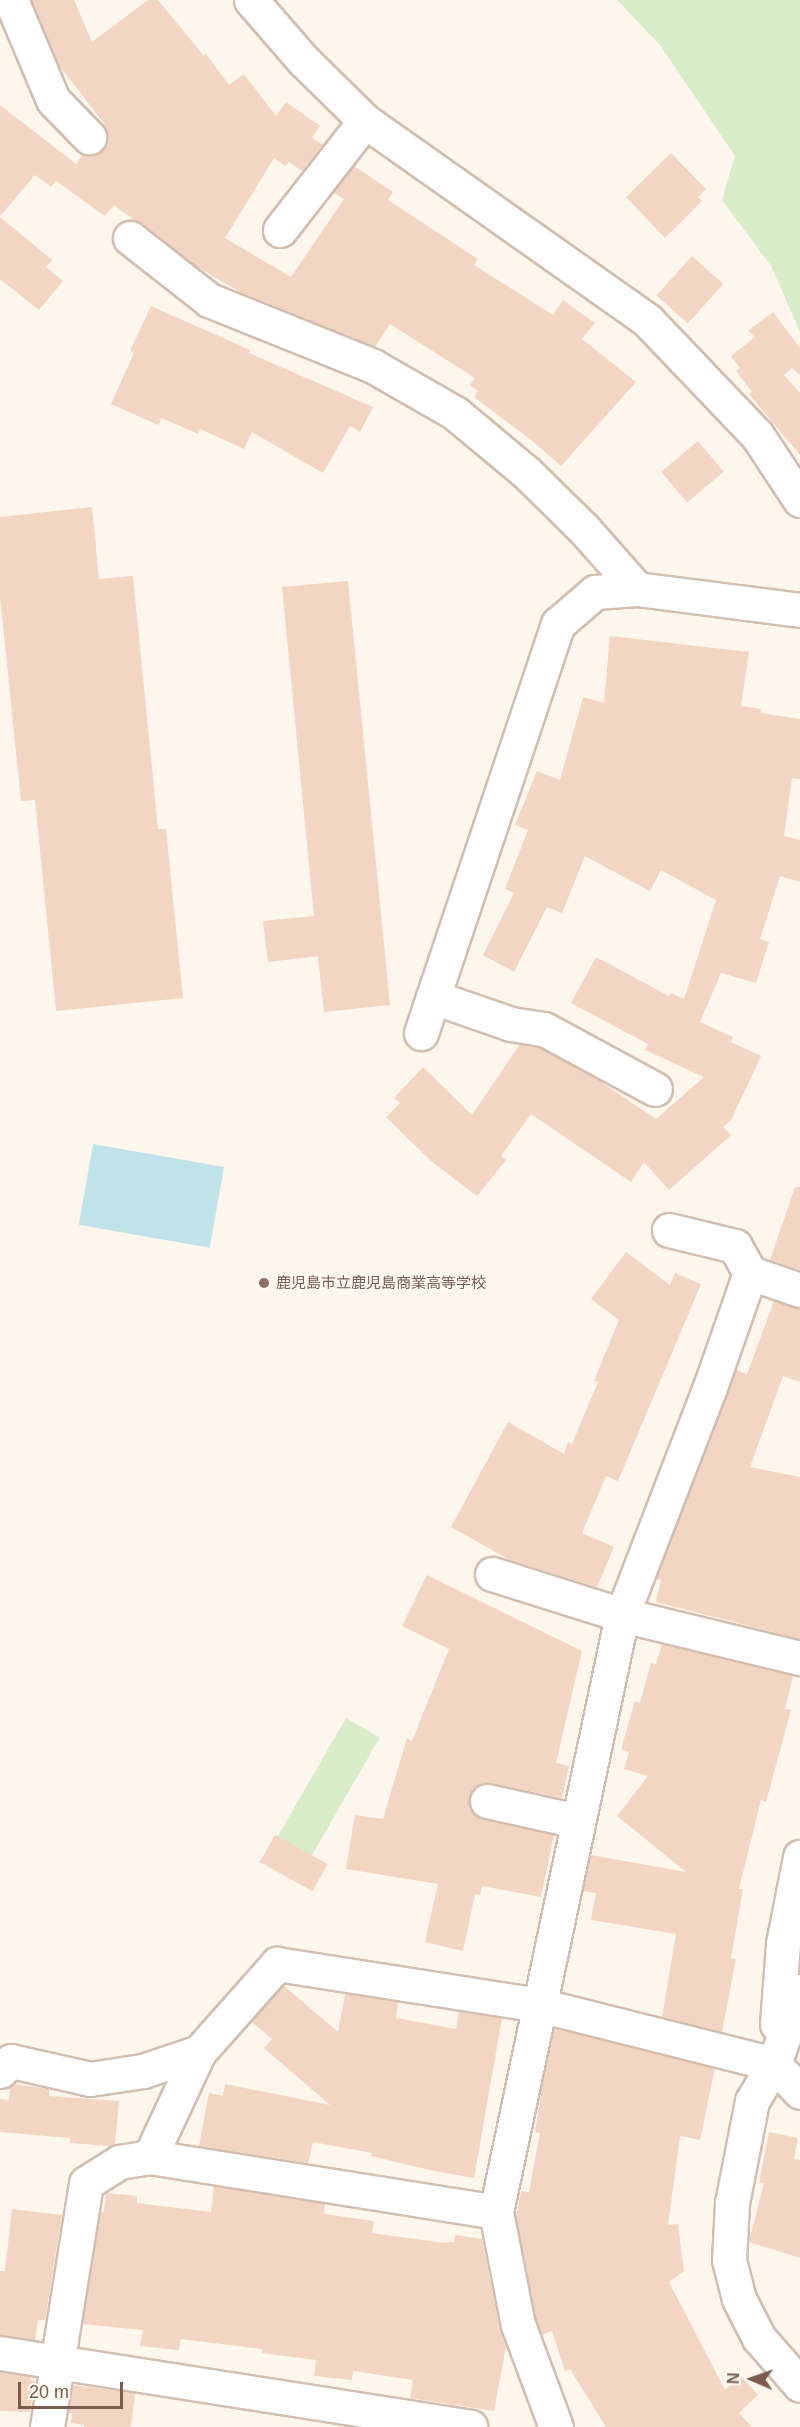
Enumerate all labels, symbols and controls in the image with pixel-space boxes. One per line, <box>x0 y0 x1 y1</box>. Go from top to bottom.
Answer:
place label: 鹿児島市立鹿児島商業高等学校 <box>276 1274 486 1292</box>
marker: 鹿児島市立鹿児島商業高等学校 <box>257 1276 271 1290</box>
north arrow <box>722 2349 782 2409</box>
scale bar <box>21 2370 126 2408</box>
text: N <box>725 2372 742 2384</box>
text: 20 m <box>29 2382 69 2402</box>

